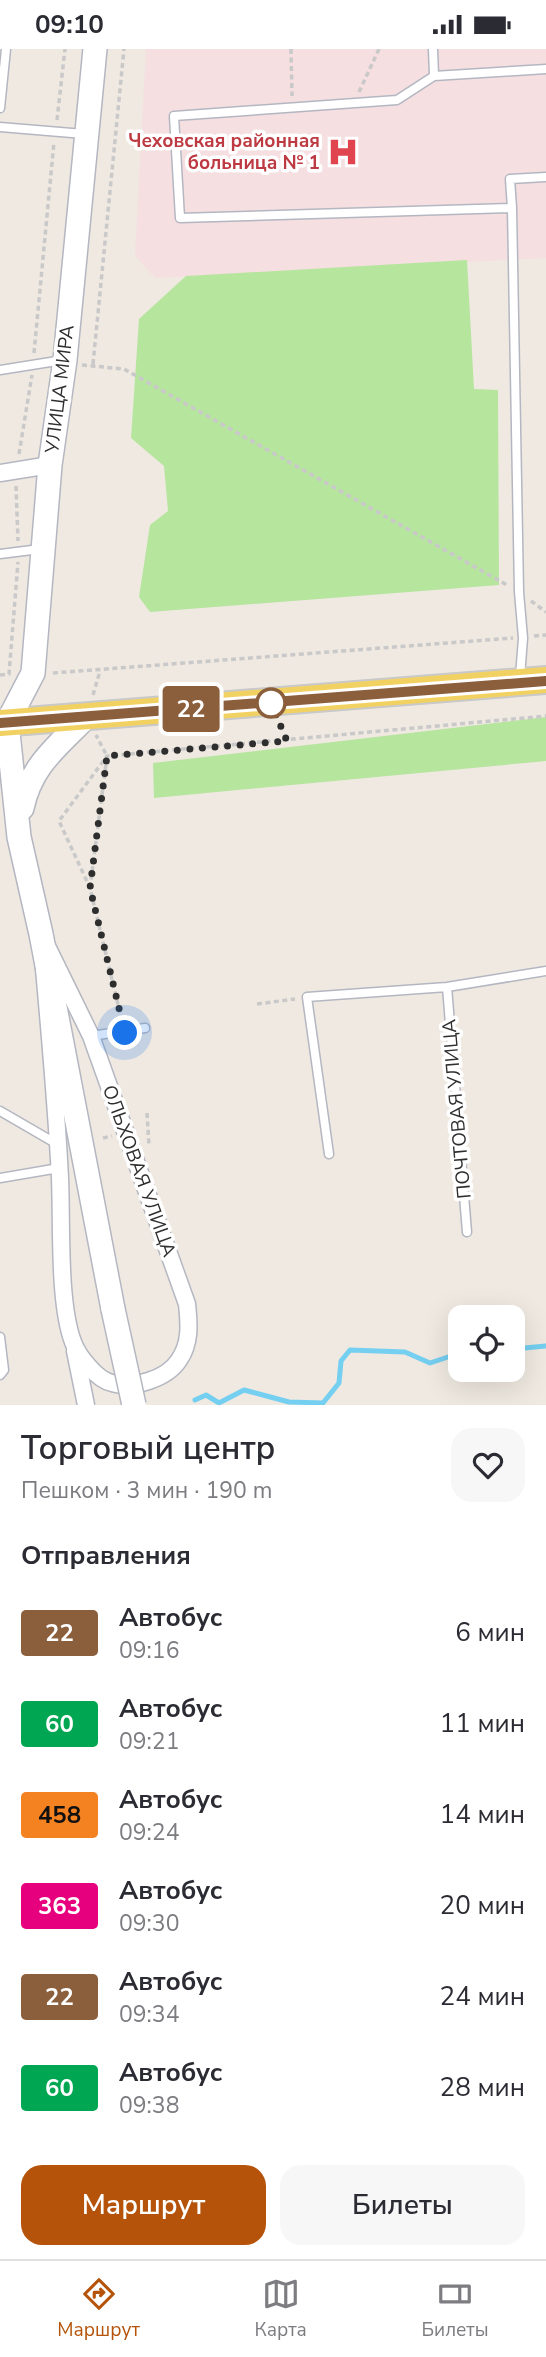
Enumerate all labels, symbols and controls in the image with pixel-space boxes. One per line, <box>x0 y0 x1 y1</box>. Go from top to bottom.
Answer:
text: 09:10 <box>35 7 104 42</box>
place label: Чеховская районная больница № 1 <box>128 128 320 176</box>
hospital icon: Чеховская районная больница № 1 <box>326 135 360 169</box>
street label: УЛИЦА МИРА <box>39 323 81 456</box>
line badge: 22 <box>160 686 222 732</box>
unlabelled marker <box>256 688 286 718</box>
text: 22 <box>177 693 205 725</box>
your location <box>107 1015 142 1050</box>
street label: ПОЧТОВАЯ УЛИЦА <box>436 1018 478 1200</box>
street label: ОЛЬХОВАЯ УЛИЦА <box>96 1082 182 1261</box>
map controls <box>448 1305 525 1382</box>
button: locate <box>448 1305 525 1382</box>
text: Торговый центр <box>21 1426 275 1471</box>
button: heart <box>451 1428 525 1502</box>
text: Пешком · 3 мин · 190 m <box>21 1475 272 1506</box>
text: Отправления <box>21 1538 191 1573</box>
text: Автобус <box>119 1600 222 1635</box>
text: 6 мин <box>455 1615 525 1650</box>
text: 22 <box>45 1617 74 1649</box>
text: 09:16 <box>119 1635 179 1666</box>
text: Автобус <box>119 1691 222 1726</box>
text: 11 мин <box>440 1706 525 1741</box>
text: 60 <box>45 1708 74 1740</box>
text: 09:21 <box>119 1726 179 1757</box>
text: Автобус <box>119 1782 222 1817</box>
text: 14 мин <box>440 1797 525 1832</box>
text: 458 <box>38 1799 81 1831</box>
text: 09:24 <box>119 1817 179 1848</box>
text: Автобус <box>119 1873 222 1908</box>
text: 20 мин <box>440 1888 525 1923</box>
text: 363 <box>38 1890 81 1922</box>
text: 09:30 <box>119 1908 179 1939</box>
text: Автобус <box>119 1964 222 1999</box>
text: 24 мин <box>440 1979 525 2014</box>
text: 22 <box>45 1981 74 2013</box>
text: 09:34 <box>119 1999 179 2030</box>
text: Автобус <box>119 2055 222 2090</box>
text: 28 мин <box>440 2070 525 2105</box>
text: 60 <box>45 2072 74 2104</box>
text: 09:38 <box>119 2090 179 2121</box>
button: Маршрут <box>21 2165 266 2245</box>
button: Билеты <box>280 2165 525 2245</box>
tab: Маршрут <box>57 2275 140 2343</box>
tab: Карта <box>255 2275 307 2343</box>
tab: Билеты <box>422 2275 489 2343</box>

